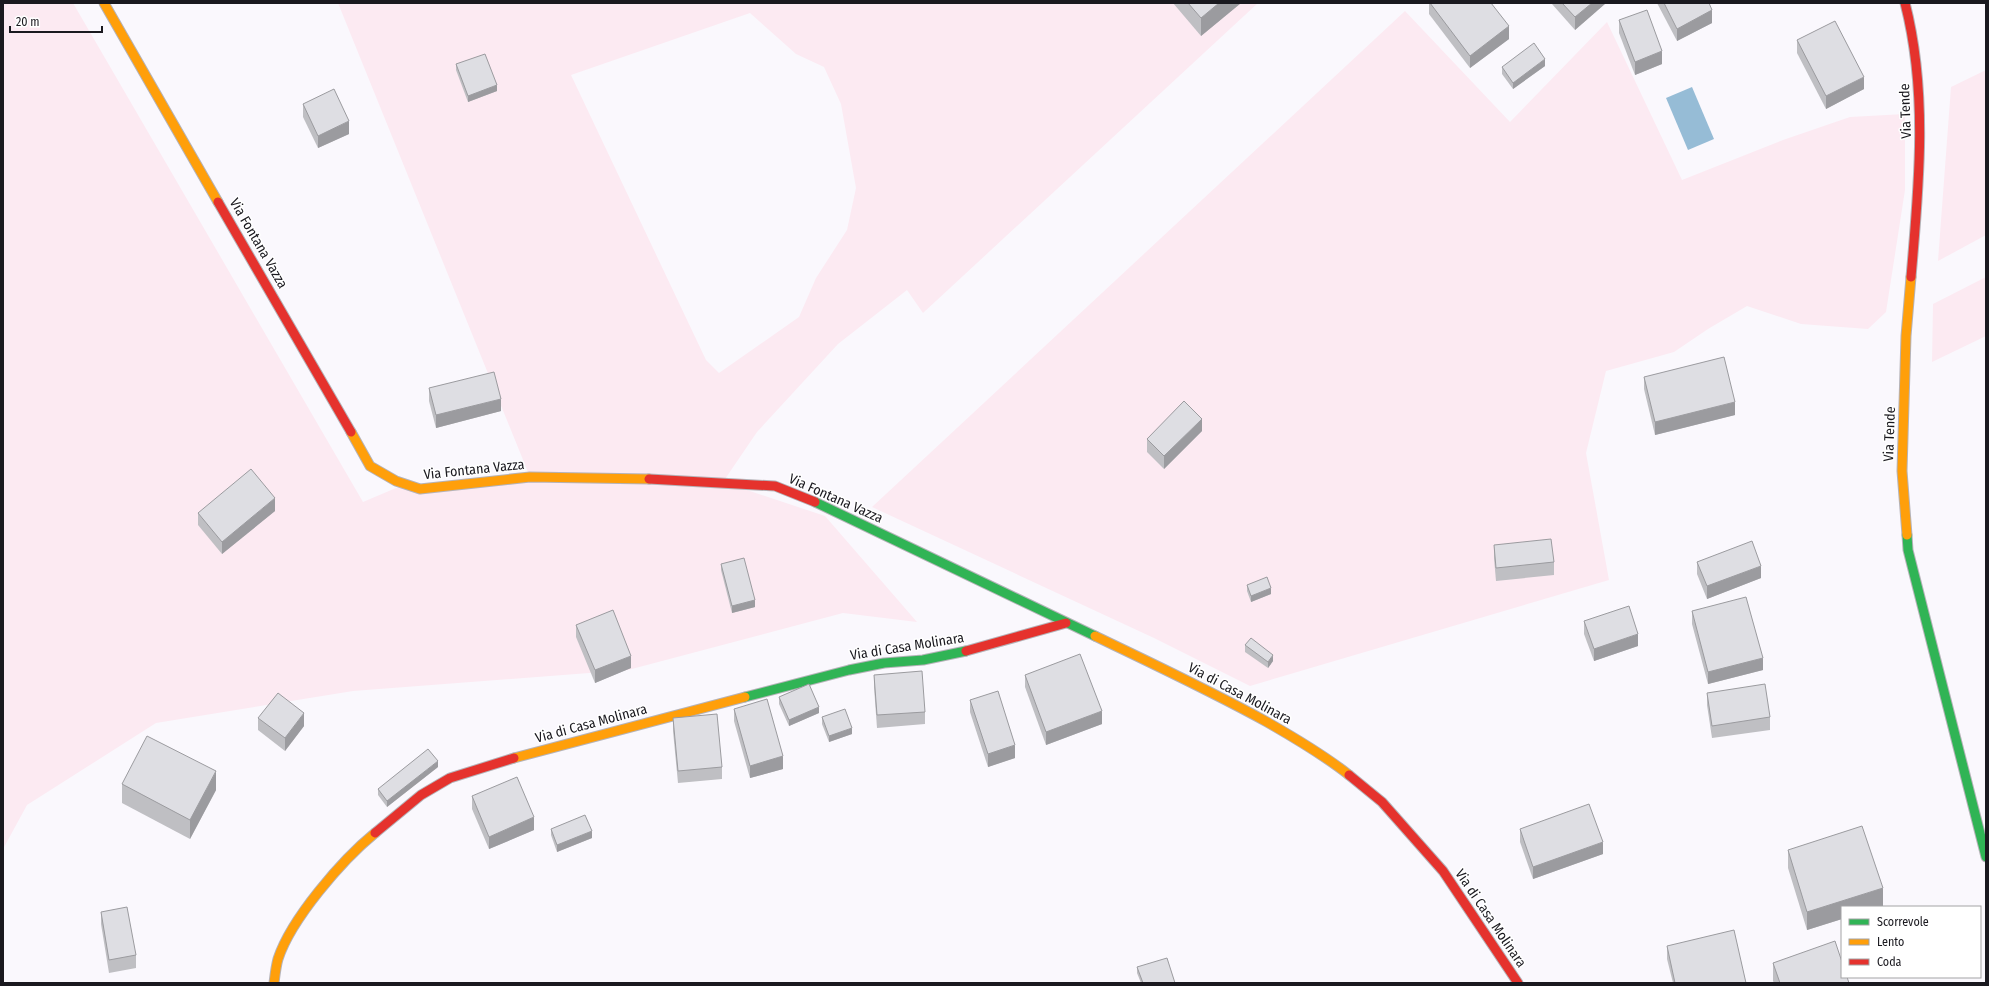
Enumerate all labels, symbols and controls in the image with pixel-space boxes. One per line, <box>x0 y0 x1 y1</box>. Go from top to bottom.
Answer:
scale bar <box>10 8 102 34</box>
text: 20 m <box>16 15 40 29</box>
street label: Via Tende <box>1896 83 1915 139</box>
street label: Via Fontana Vazza <box>226 195 291 291</box>
street label: Via Tende <box>1880 406 1899 462</box>
street label: Via Fontana Vazza <box>423 456 525 483</box>
street label: Via Fontana Vazza <box>786 470 886 527</box>
street label: Via di Casa Molinara <box>849 629 965 664</box>
street label: Via di Casa Molinara <box>1185 659 1295 728</box>
street label: Via di Casa Molinara <box>533 700 649 747</box>
street label: Via di Casa Molinara <box>1451 866 1530 971</box>
legend <box>1841 906 1981 978</box>
text: Scorrevole <box>1877 915 1929 929</box>
text: Lento <box>1877 935 1904 949</box>
text: Coda <box>1877 955 1902 969</box>

